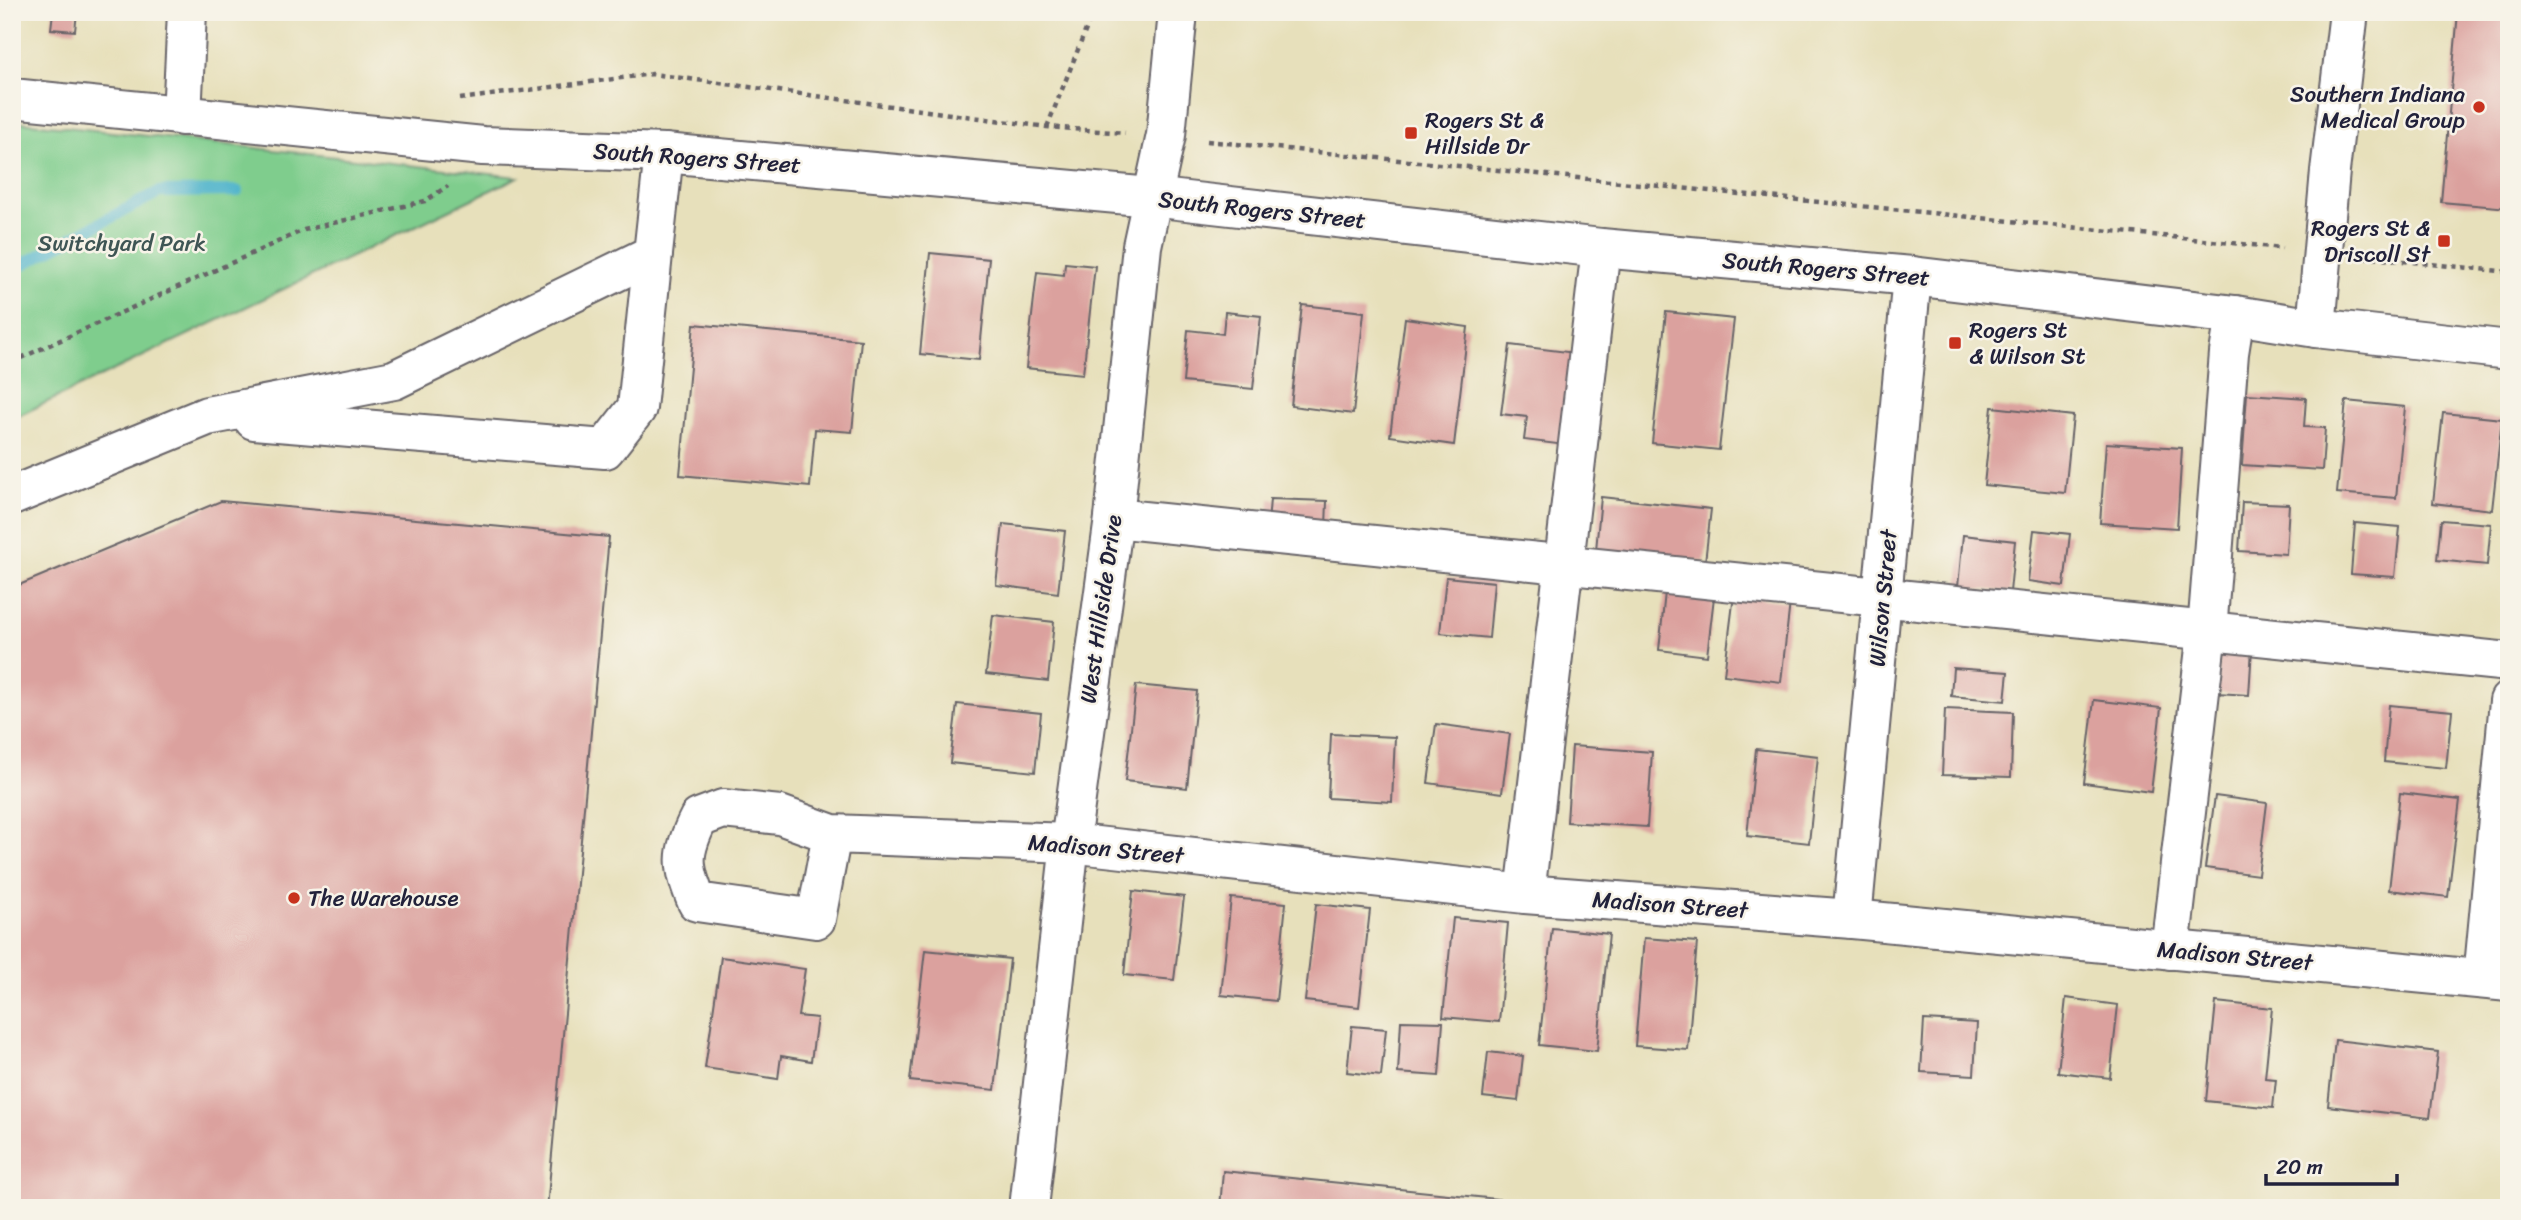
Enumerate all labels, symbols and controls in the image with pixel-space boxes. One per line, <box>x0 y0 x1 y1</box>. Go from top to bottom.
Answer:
place label: Southern Indiana Medical Group <box>2290 74 2465 141</box>
marker: Southern Indiana Medical Group <box>2471 99 2487 115</box>
place label: Rogers St & Hillside Dr <box>1425 100 1544 167</box>
marker: Rogers St & Hillside Dr <box>1403 125 1419 141</box>
street label: South Rogers Street <box>592 130 802 186</box>
street label: South Rogers Street <box>1156 179 1368 241</box>
place label: Rogers St & Driscoll St <box>2311 208 2432 275</box>
park label: Switchyard Park <box>38 223 206 264</box>
marker: Rogers St & Driscoll St <box>2436 233 2452 249</box>
street label: South Rogers Street <box>1721 240 1931 298</box>
place label: Rogers St & Wilson St <box>1969 310 2085 377</box>
marker: Rogers St & Wilson St <box>1947 335 1963 351</box>
street label: West Hillside Drive <box>1067 512 1135 706</box>
street label: Wilson Street <box>1857 526 1910 668</box>
street label: Madison Street <box>1026 822 1187 876</box>
place label: The Warehouse <box>308 878 458 919</box>
street label: Madison Street <box>1591 879 1751 931</box>
marker: The Warehouse <box>286 890 302 906</box>
street label: Madison Street <box>2155 929 2316 983</box>
scale bar <box>2266 1143 2397 1187</box>
text: 20 m <box>2276 1148 2323 1186</box>

